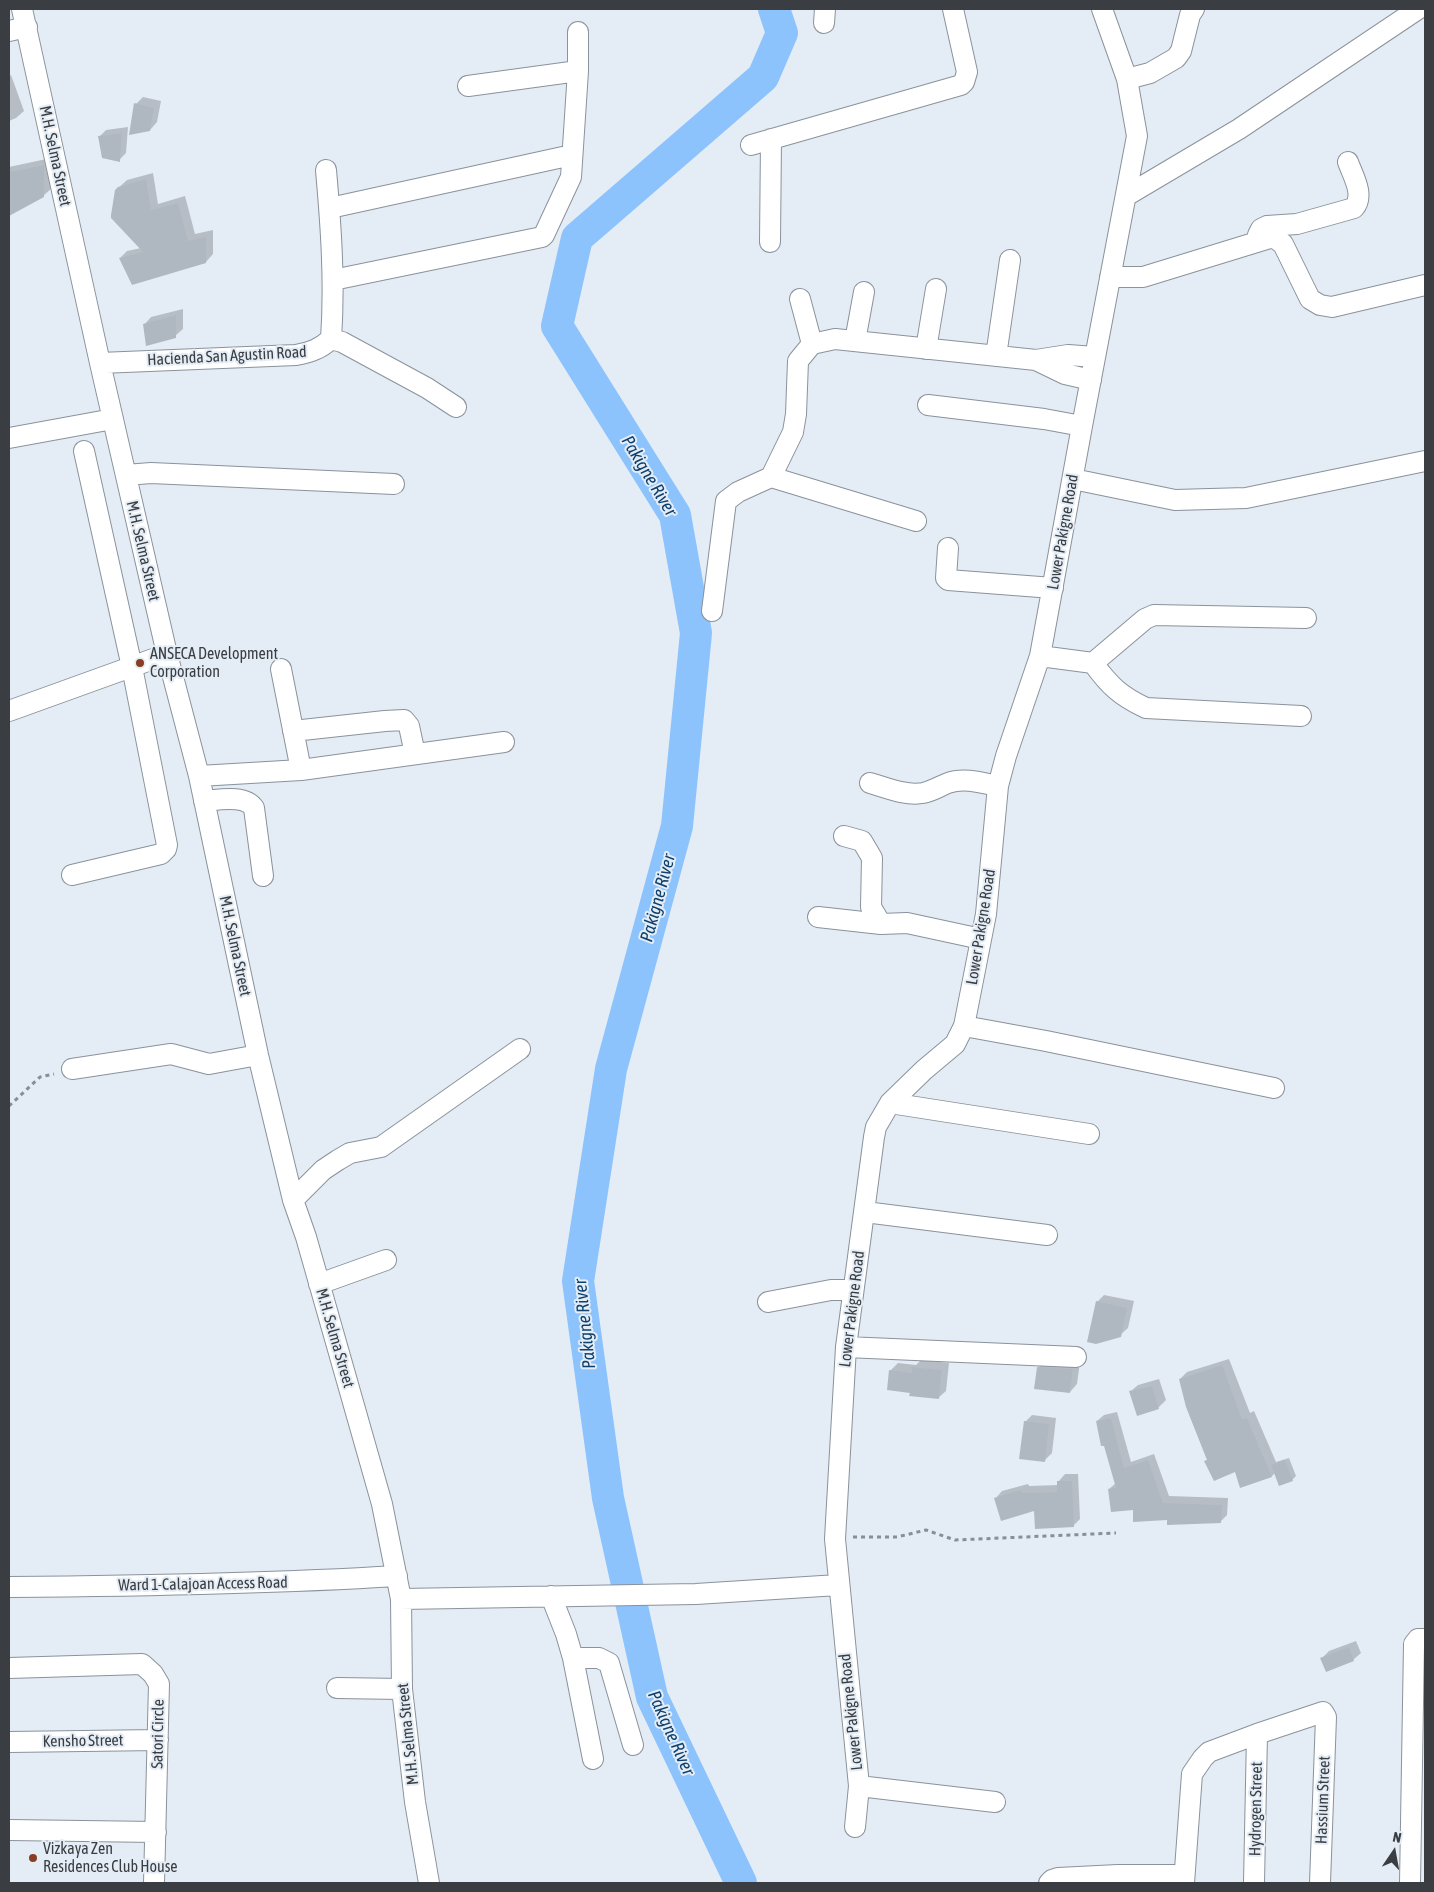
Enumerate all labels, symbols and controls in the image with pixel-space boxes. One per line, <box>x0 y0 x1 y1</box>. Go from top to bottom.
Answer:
street label: M.H. Selma Street <box>35 104 75 208</box>
street label: Hacienda San Agustin Road <box>147 342 307 370</box>
water label: Pakigne River <box>617 432 681 520</box>
street label: Lower Pakigne Road <box>1043 473 1083 591</box>
street label: M.H. Selma Street <box>122 499 164 603</box>
place label: ANSECA Development Corporation <box>150 644 278 682</box>
marker: ANSECA Development Corporation <box>134 657 146 669</box>
water label: Pakigne River <box>636 852 680 944</box>
street label: Lower Pakigne Road <box>962 868 1000 986</box>
street label: M.H. Selma Street <box>215 894 255 998</box>
street label: Lower Pakigne Road <box>835 1250 869 1368</box>
water label: Pakigne River <box>570 1278 600 1370</box>
street label: M.H. Selma Street <box>312 1286 358 1390</box>
street label: Ward 1-Calajoan Access Road <box>118 1573 288 1595</box>
street label: Lower Pakigne Road <box>835 1653 867 1771</box>
street label: M.H. Selma Street <box>393 1682 423 1786</box>
water label: Pakigne River <box>643 1687 699 1779</box>
street label: Satori Circle <box>148 1699 168 1769</box>
street label: Kensho Street <box>42 1731 124 1751</box>
street label: Hassium Street <box>1312 1756 1334 1844</box>
street label: Hydrogen Street <box>1246 1762 1266 1856</box>
north arrow <box>1369 1827 1419 1877</box>
text: N <box>1391 1829 1403 1846</box>
place label: Vizkaya Zen Residences Club House <box>43 1839 178 1877</box>
marker: Vizkaya Zen Residences Club House <box>27 1852 39 1864</box>

